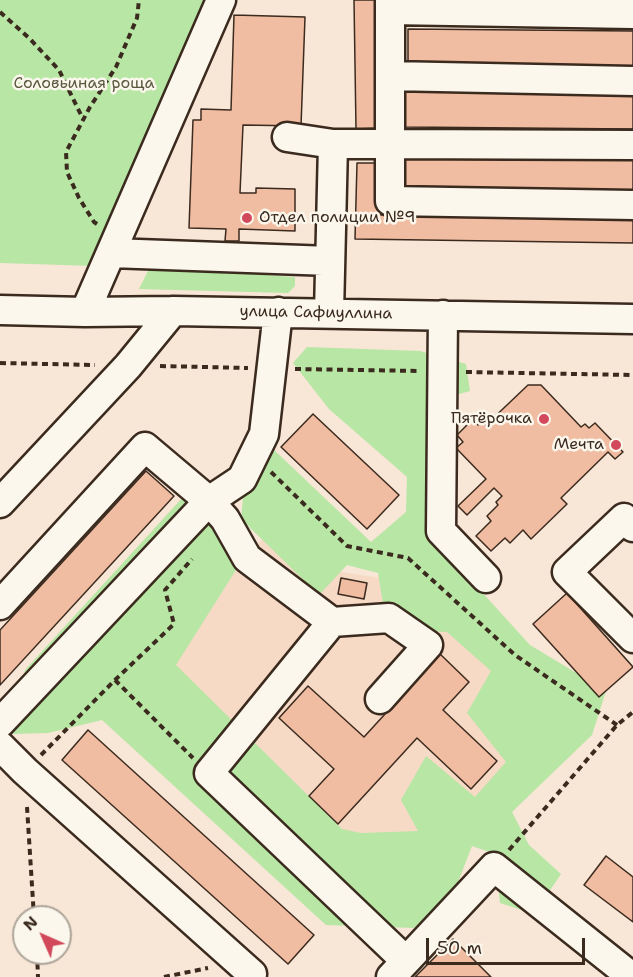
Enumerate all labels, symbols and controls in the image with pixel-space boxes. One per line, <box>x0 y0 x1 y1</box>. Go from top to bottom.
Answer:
park label: Соловьиная роща <box>13 74 155 94</box>
place label: Отдел полиции №9 <box>259 208 415 228</box>
marker: Отдел полиции №9 <box>240 211 254 225</box>
street label: улица Сафиуллина <box>239 302 393 324</box>
place label: Пятёрочка <box>451 409 532 429</box>
marker: Пятёрочка <box>537 412 551 426</box>
place label: Мечта <box>554 435 604 455</box>
marker: Мечта <box>609 438 623 452</box>
north arrow <box>12 905 72 965</box>
text: N <box>18 911 42 935</box>
scale bar <box>429 926 588 964</box>
text: 50 m <box>437 936 482 960</box>

